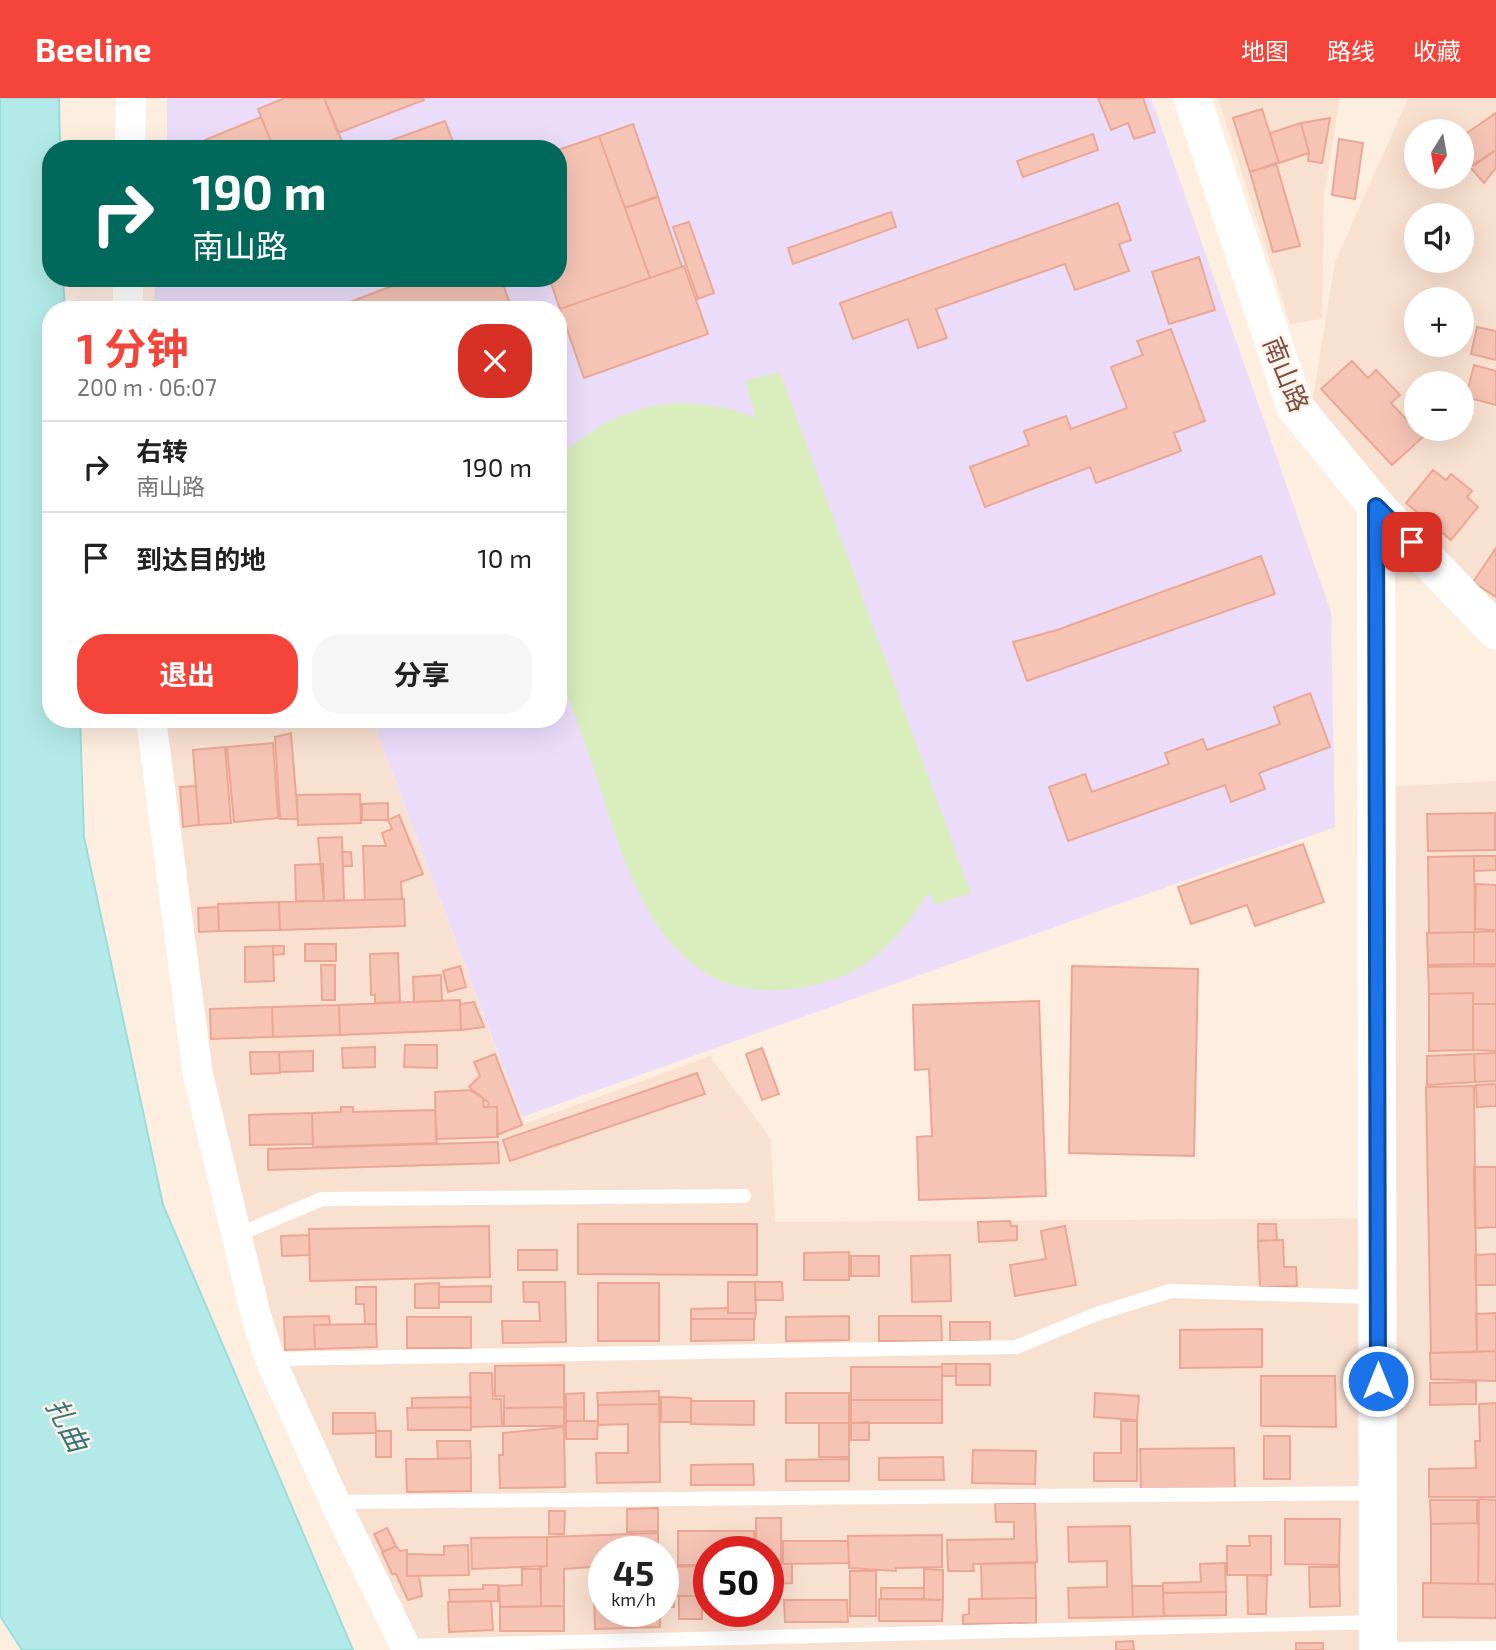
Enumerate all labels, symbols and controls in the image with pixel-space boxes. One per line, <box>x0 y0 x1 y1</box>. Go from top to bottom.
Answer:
text: Beeline <box>35 29 152 69</box>
text: 地图 <box>1241 36 1289 65</box>
text: 路线 <box>1327 36 1375 65</box>
text: 收藏 <box>1413 36 1461 65</box>
north arrow <box>1404 119 1474 189</box>
map controls <box>1404 119 1474 441</box>
text: 190 m <box>192 161 327 220</box>
icon: right <box>77 168 168 259</box>
button: sound <box>1404 203 1474 273</box>
text: 南山路 <box>192 226 288 264</box>
button: + <box>1404 287 1474 357</box>
text: 1 分钟 <box>77 322 188 372</box>
button: close <box>458 324 532 398</box>
street label: 南山路 <box>1258 332 1316 416</box>
button: − <box>1404 371 1474 441</box>
text: 200 m · 06:07 <box>77 373 217 401</box>
text: 右转 <box>136 435 188 466</box>
icon: right <box>77 448 115 486</box>
text: 190 m <box>463 451 532 482</box>
text: 南山路 <box>136 472 205 500</box>
pin <box>1382 512 1442 572</box>
icon: arrive <box>1393 523 1431 561</box>
icon: arrive <box>77 539 115 577</box>
text: 10 m <box>477 542 532 573</box>
text: 到达目的地 <box>136 543 266 574</box>
button: 退出 <box>77 634 298 714</box>
button: 分享 <box>312 634 532 714</box>
position arrow <box>1341 1344 1415 1418</box>
water label: 扎曲 <box>40 1391 97 1458</box>
speed limit sign: 50 <box>693 1536 784 1627</box>
text: 45 <box>613 1551 654 1593</box>
text: km/h <box>611 1588 656 1610</box>

